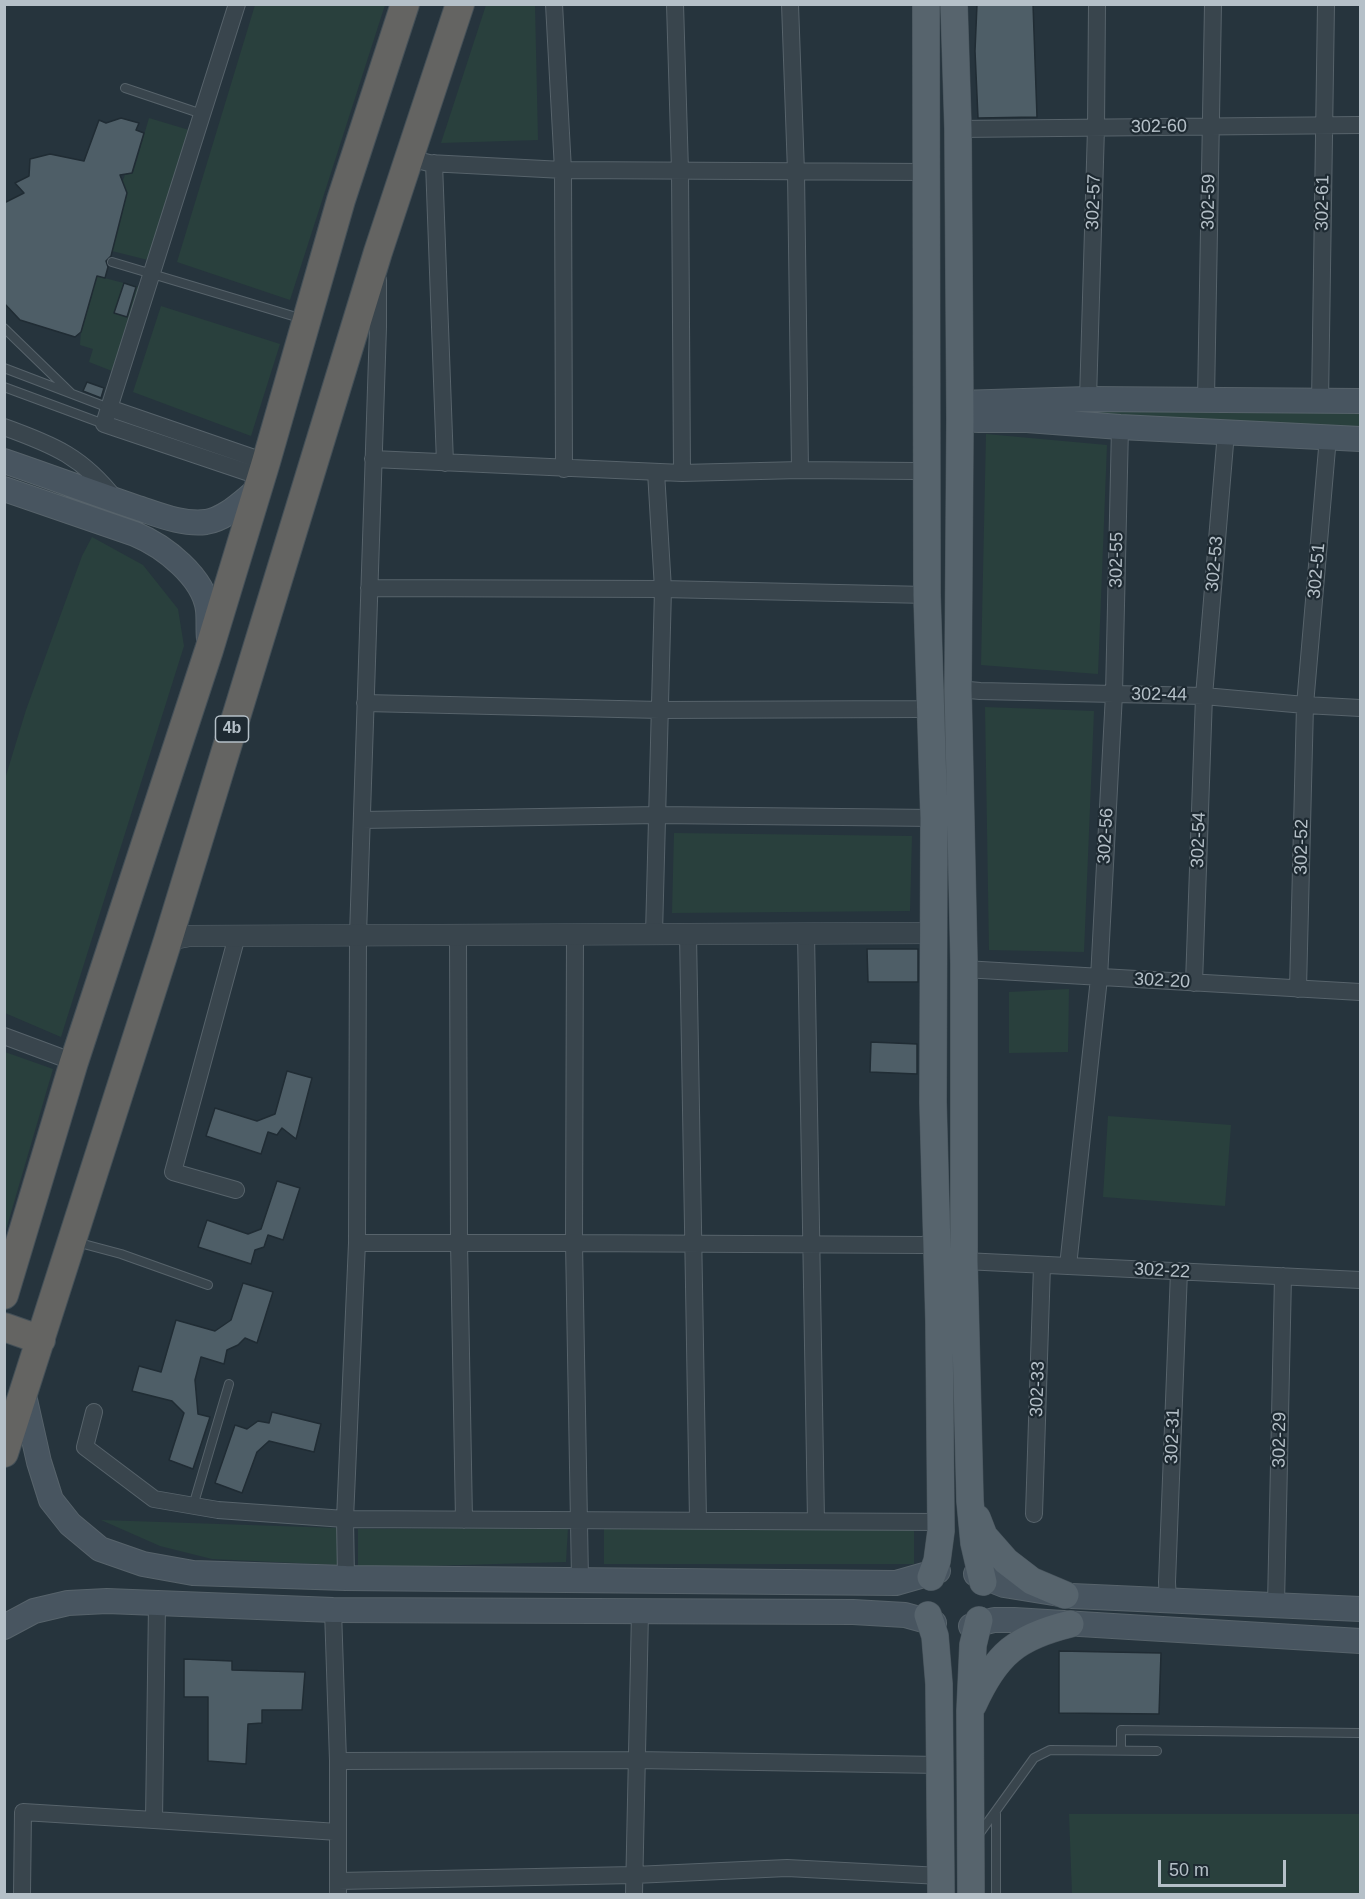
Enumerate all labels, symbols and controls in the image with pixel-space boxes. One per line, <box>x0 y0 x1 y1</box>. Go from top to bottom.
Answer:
street label: 302-60 <box>1131 116 1187 138</box>
street label: 302-57 <box>1082 174 1106 230</box>
street label: 302-59 <box>1198 174 1220 230</box>
street label: 302-61 <box>1312 175 1334 231</box>
street label: 302-55 <box>1106 532 1128 588</box>
street label: 302-53 <box>1202 535 1228 593</box>
street label: 302-51 <box>1304 542 1330 600</box>
street label: 302-44 <box>1131 684 1187 706</box>
road number: 4b <box>216 716 248 742</box>
street label: 302-56 <box>1094 807 1118 865</box>
street label: 302-54 <box>1187 812 1211 868</box>
street label: 302-52 <box>1291 819 1313 875</box>
street label: 302-20 <box>1133 969 1191 993</box>
street label: 302-22 <box>1133 1259 1191 1283</box>
street label: 302-33 <box>1026 1361 1050 1417</box>
street label: 302-31 <box>1161 1408 1185 1464</box>
street label: 302-29 <box>1269 1412 1291 1468</box>
scale bar <box>1161 1848 1288 1886</box>
text: 50 m <box>1169 1860 1209 1880</box>

